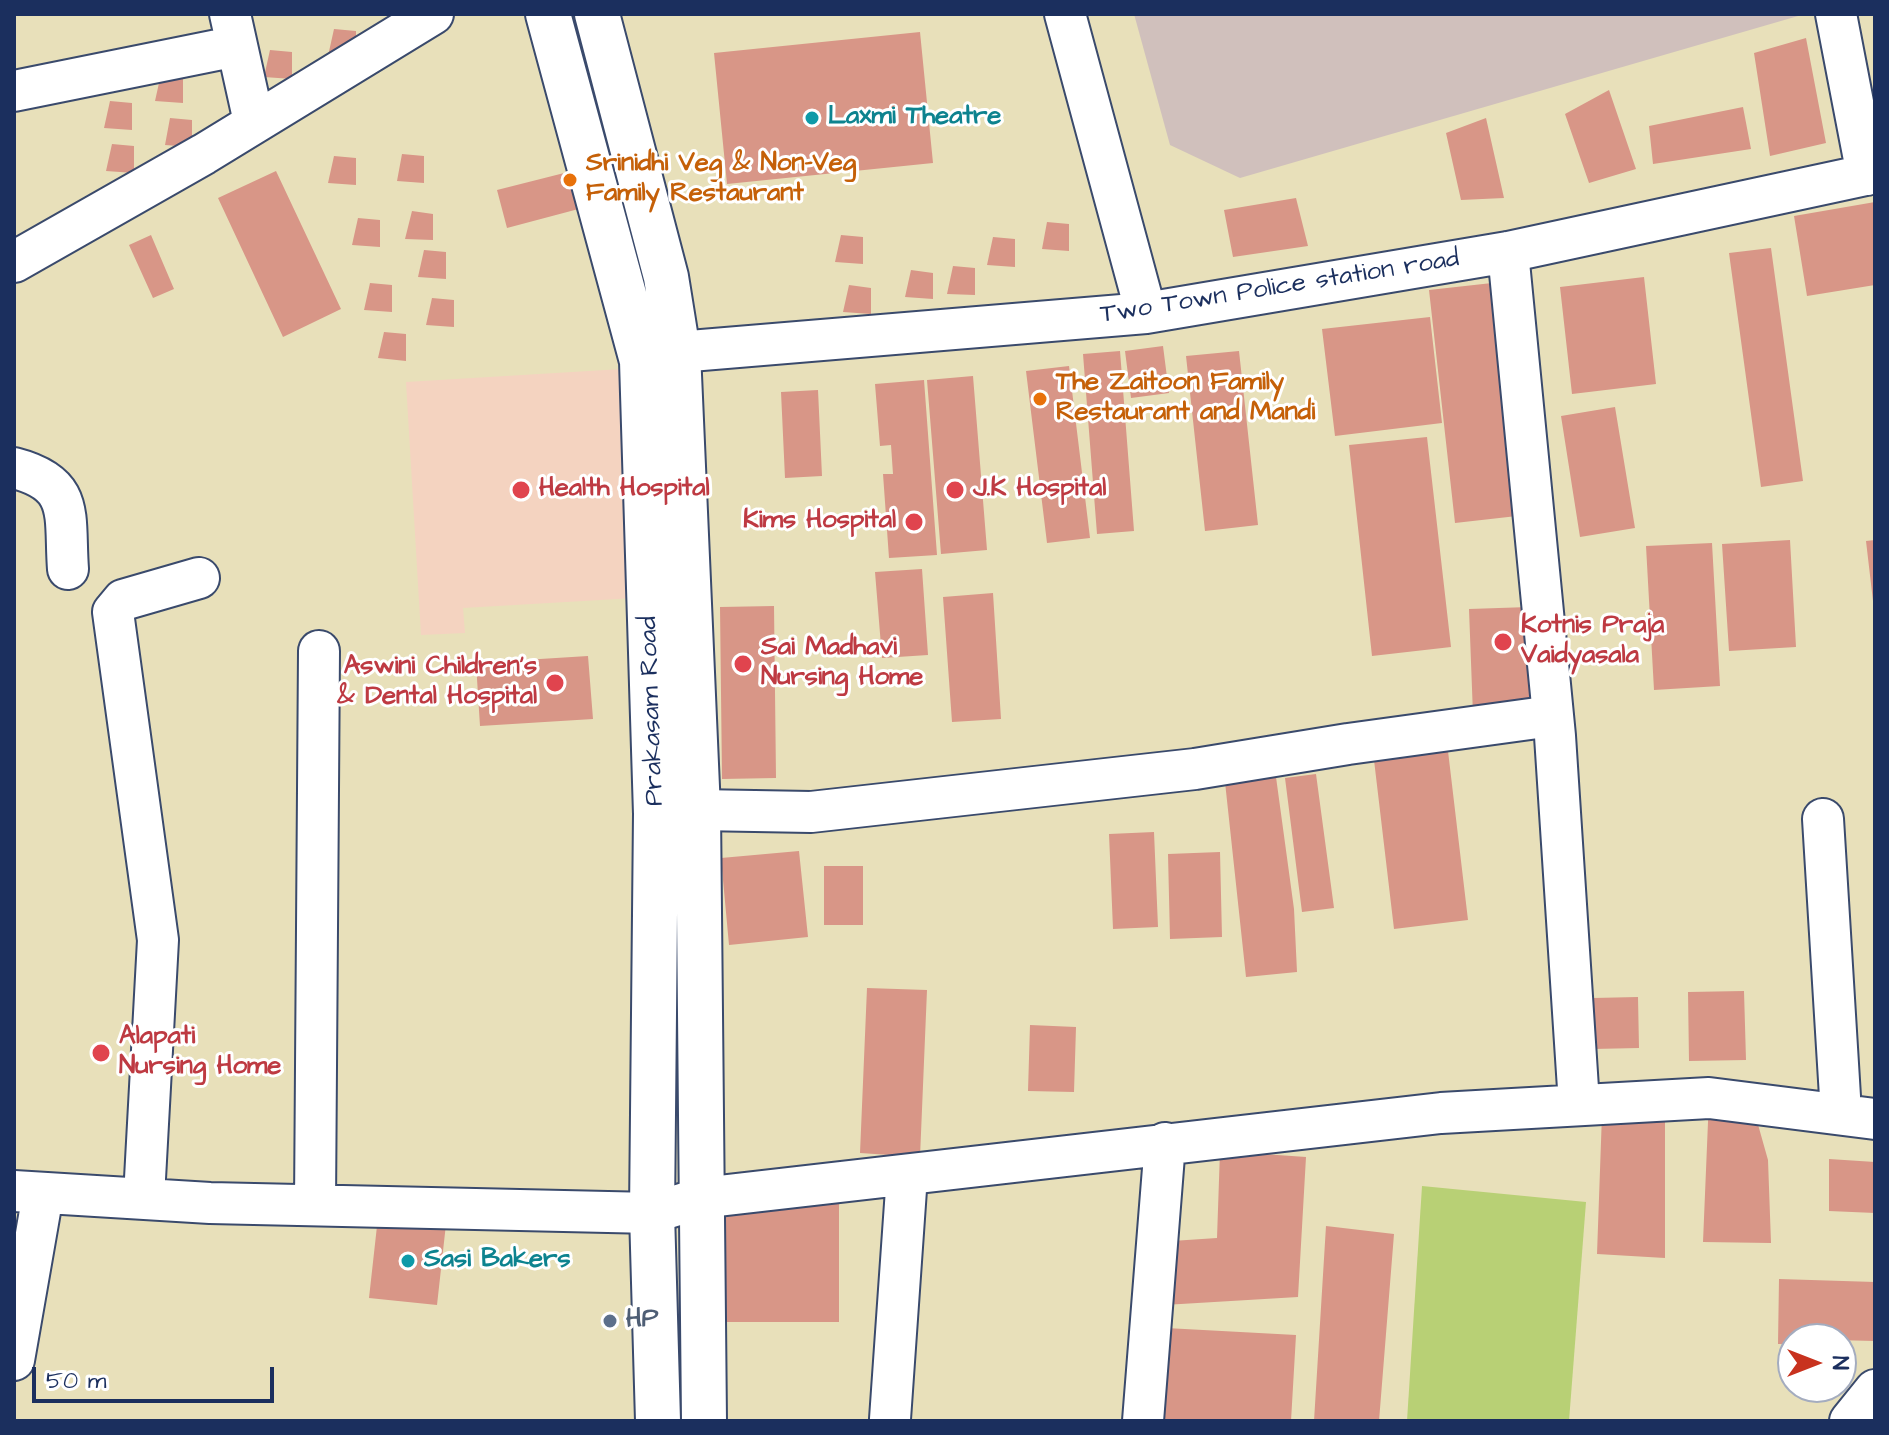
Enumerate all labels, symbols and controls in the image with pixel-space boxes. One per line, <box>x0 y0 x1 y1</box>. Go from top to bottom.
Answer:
place label: Laxmi Theatre <box>828 102 1001 134</box>
marker: Laxmi Theatre <box>803 109 821 127</box>
place label: Srinidhi Veg & Non-Veg Family Restaurant <box>586 149 856 210</box>
marker: Srinidhi Veg & Non-Veg Family Restaurant <box>561 171 579 189</box>
street label: Two Town Police station road <box>1099 244 1461 332</box>
place label: The Zaitoon Family Restaurant and Mandi <box>1056 368 1315 430</box>
marker: The Zaitoon Family Restaurant and Mandi <box>1031 390 1049 408</box>
place label: Health Hospital <box>539 474 710 506</box>
place label: J.K Hospital <box>973 474 1106 506</box>
marker: Health Hospital <box>510 479 532 501</box>
marker: J.K Hospital <box>944 479 966 501</box>
place label: Kims Hospital <box>743 506 896 538</box>
marker: Kims Hospital <box>903 511 925 533</box>
place label: Kotnis Praja Vaidyasala <box>1521 611 1664 672</box>
street label: Prakasam Road <box>634 616 672 806</box>
marker: Kotnis Praja Vaidyasala <box>1492 631 1514 653</box>
place label: Sai Madhavi Nursing Home <box>761 633 923 694</box>
place label: Aswini Children's & Dental Hospital <box>337 652 537 714</box>
marker: Sai Madhavi Nursing Home <box>732 653 754 675</box>
marker: Aswini Children's & Dental Hospital <box>544 672 566 694</box>
place label: Alapati Nursing Home <box>119 1022 281 1084</box>
marker: Alapati Nursing Home <box>90 1042 112 1064</box>
place label: Sasi Bakers <box>424 1245 570 1277</box>
marker: Sasi Bakers <box>399 1252 417 1270</box>
place label: HP <box>626 1305 658 1337</box>
marker: HP <box>601 1312 619 1330</box>
north arrow <box>1777 1323 1857 1403</box>
scale bar <box>36 1351 278 1401</box>
text: N <box>1824 1356 1855 1370</box>
text: 50 m <box>46 1364 106 1398</box>

